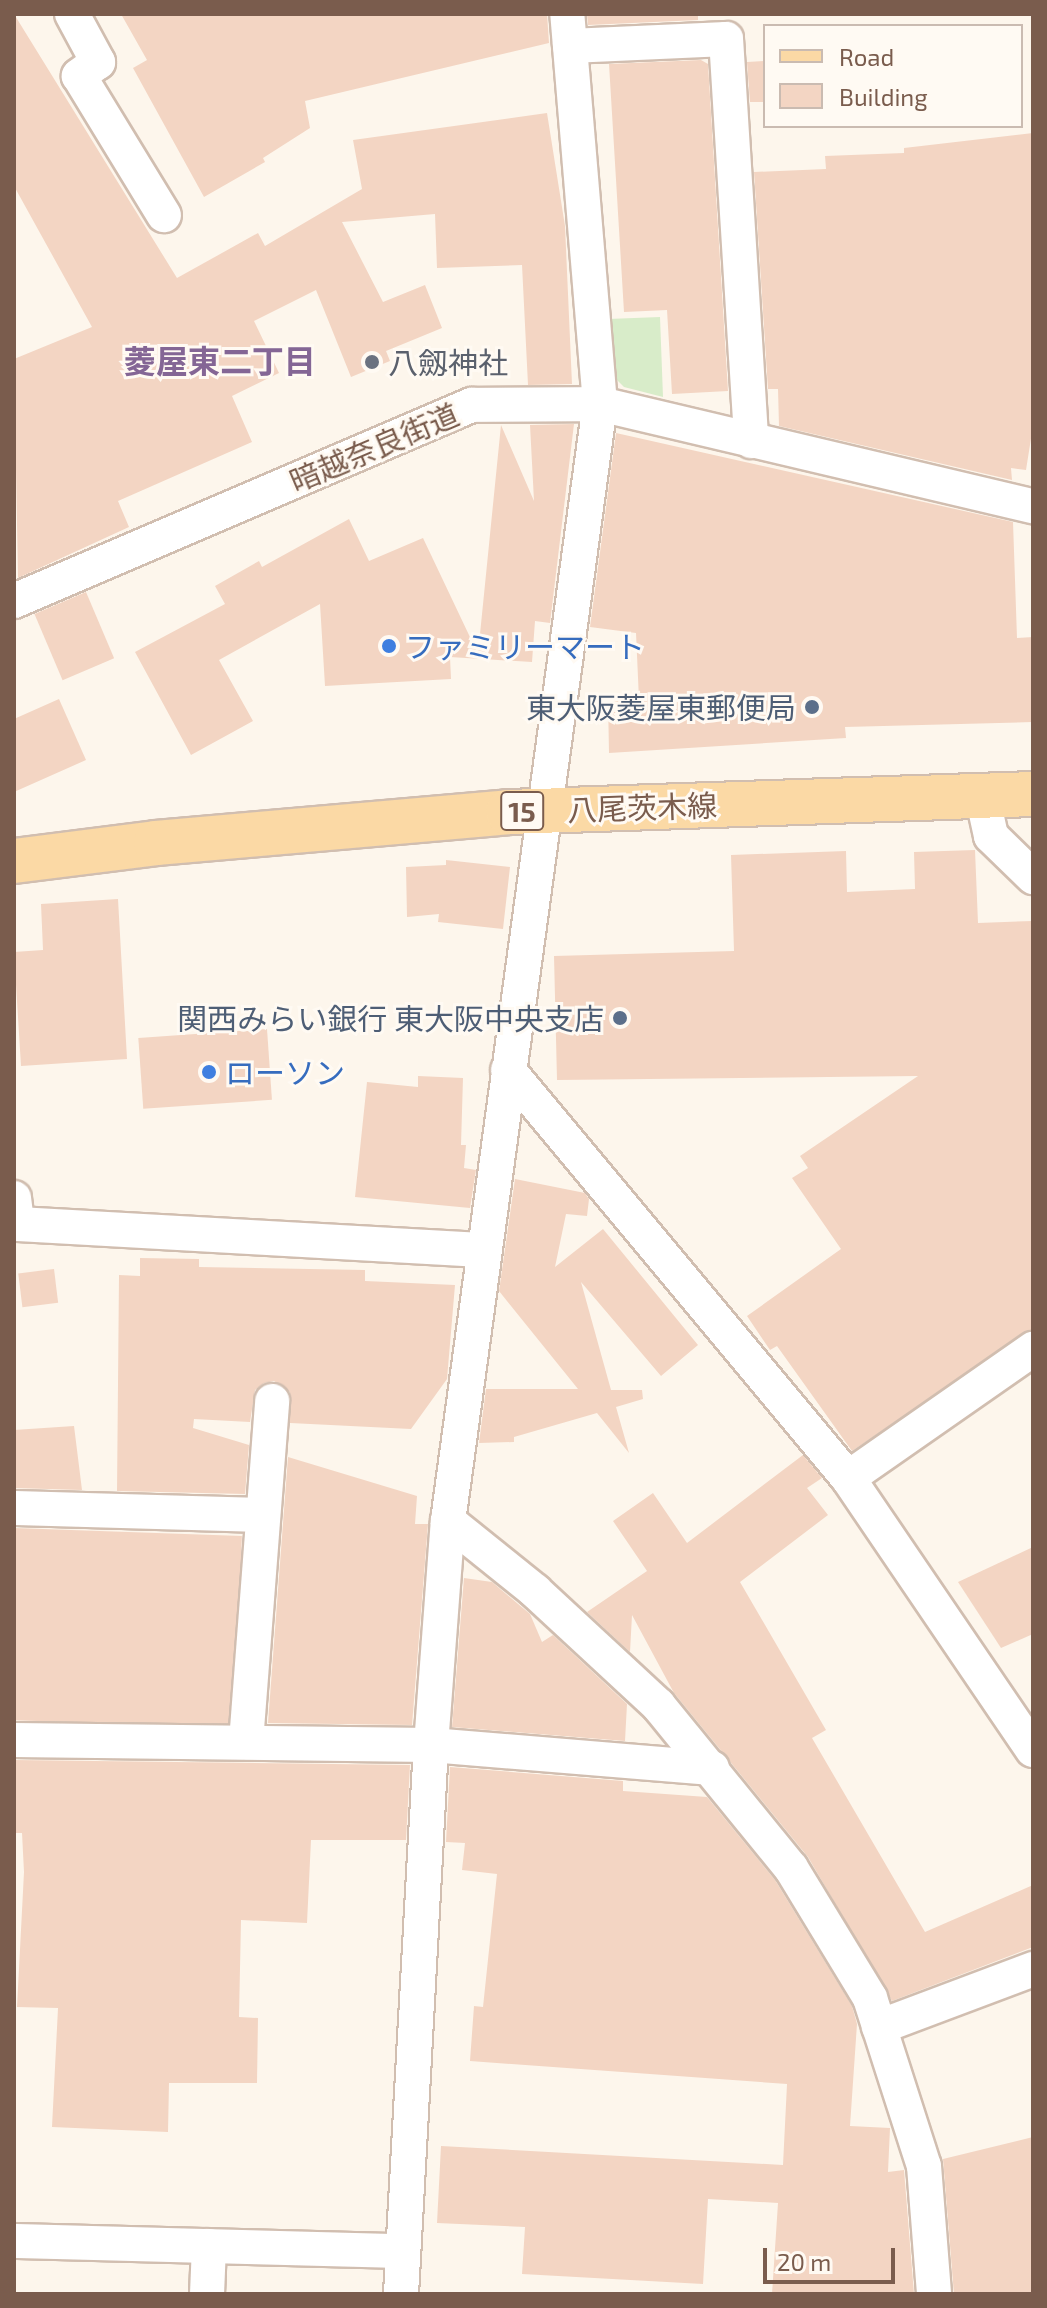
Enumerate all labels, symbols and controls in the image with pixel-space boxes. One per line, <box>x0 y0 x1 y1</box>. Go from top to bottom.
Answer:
legend <box>763 24 1023 128</box>
text: Road <box>839 42 894 71</box>
text: Building <box>839 82 928 111</box>
district label: 菱屋東二丁目 <box>124 341 316 379</box>
place label: 八劔神社 <box>388 344 508 380</box>
marker: 八劔神社 <box>363 353 381 371</box>
street label: 暗越奈良街道 <box>284 395 464 499</box>
place label: ファミリーマート <box>405 628 645 664</box>
marker: ファミリーマート <box>380 637 398 655</box>
place label: 東大阪菱屋東郵便局 <box>526 689 796 725</box>
marker: 東大阪菱屋東郵便局 <box>803 698 821 716</box>
street label: 八尾茨木線 <box>566 786 718 828</box>
road number: 15 <box>500 787 544 835</box>
place label: 関西みらい銀行 東大阪中央支店 <box>177 1000 604 1036</box>
marker: 関西みらい銀行 東大阪中央支店 <box>611 1009 629 1027</box>
place label: ローソン <box>225 1054 345 1090</box>
marker: ローソン <box>200 1063 218 1081</box>
scale bar <box>767 2232 899 2282</box>
text: 20 m <box>777 2247 831 2276</box>

